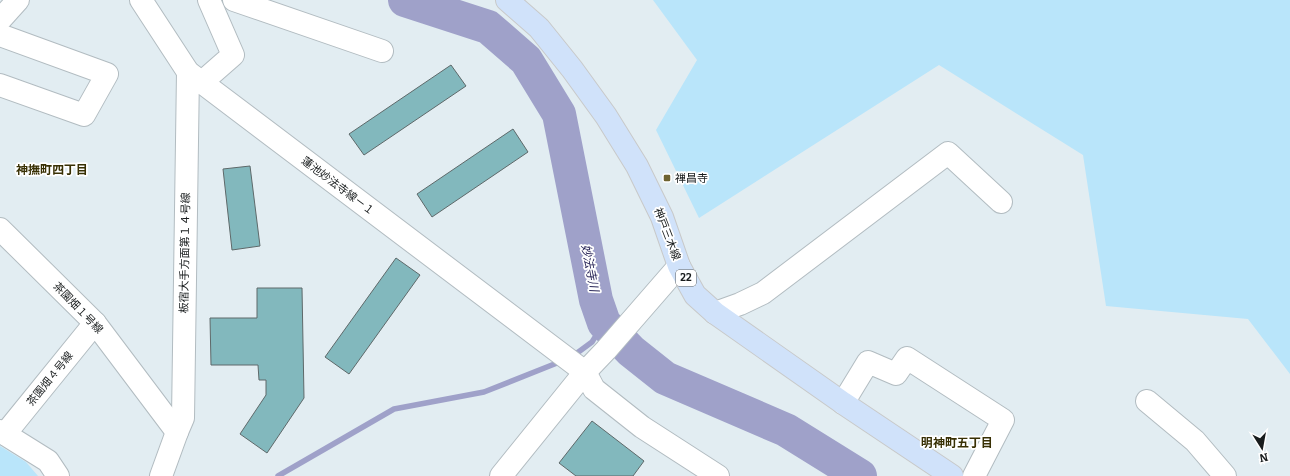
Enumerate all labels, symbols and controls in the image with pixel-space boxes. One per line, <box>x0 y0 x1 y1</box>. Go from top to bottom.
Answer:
street label: 蓮池妙法寺線－１ <box>299 154 377 218</box>
district label: 神撫町四丁目 <box>16 163 88 177</box>
place label: 禅昌寺 <box>675 172 708 185</box>
marker: 禅昌寺 <box>662 173 672 183</box>
street label: 板宿大手方面第１４号線 <box>177 192 193 314</box>
street label: 神戸三木線 <box>651 206 683 262</box>
water label: 妙法寺川 <box>579 243 602 295</box>
road number: 22 <box>676 270 696 286</box>
street label: 茶園畑１号線 <box>50 280 106 336</box>
street label: 茶園畑４号線 <box>24 349 76 409</box>
north arrow <box>1242 428 1282 468</box>
district label: 明神町五丁目 <box>921 436 993 450</box>
text: N <box>1258 450 1269 465</box>

